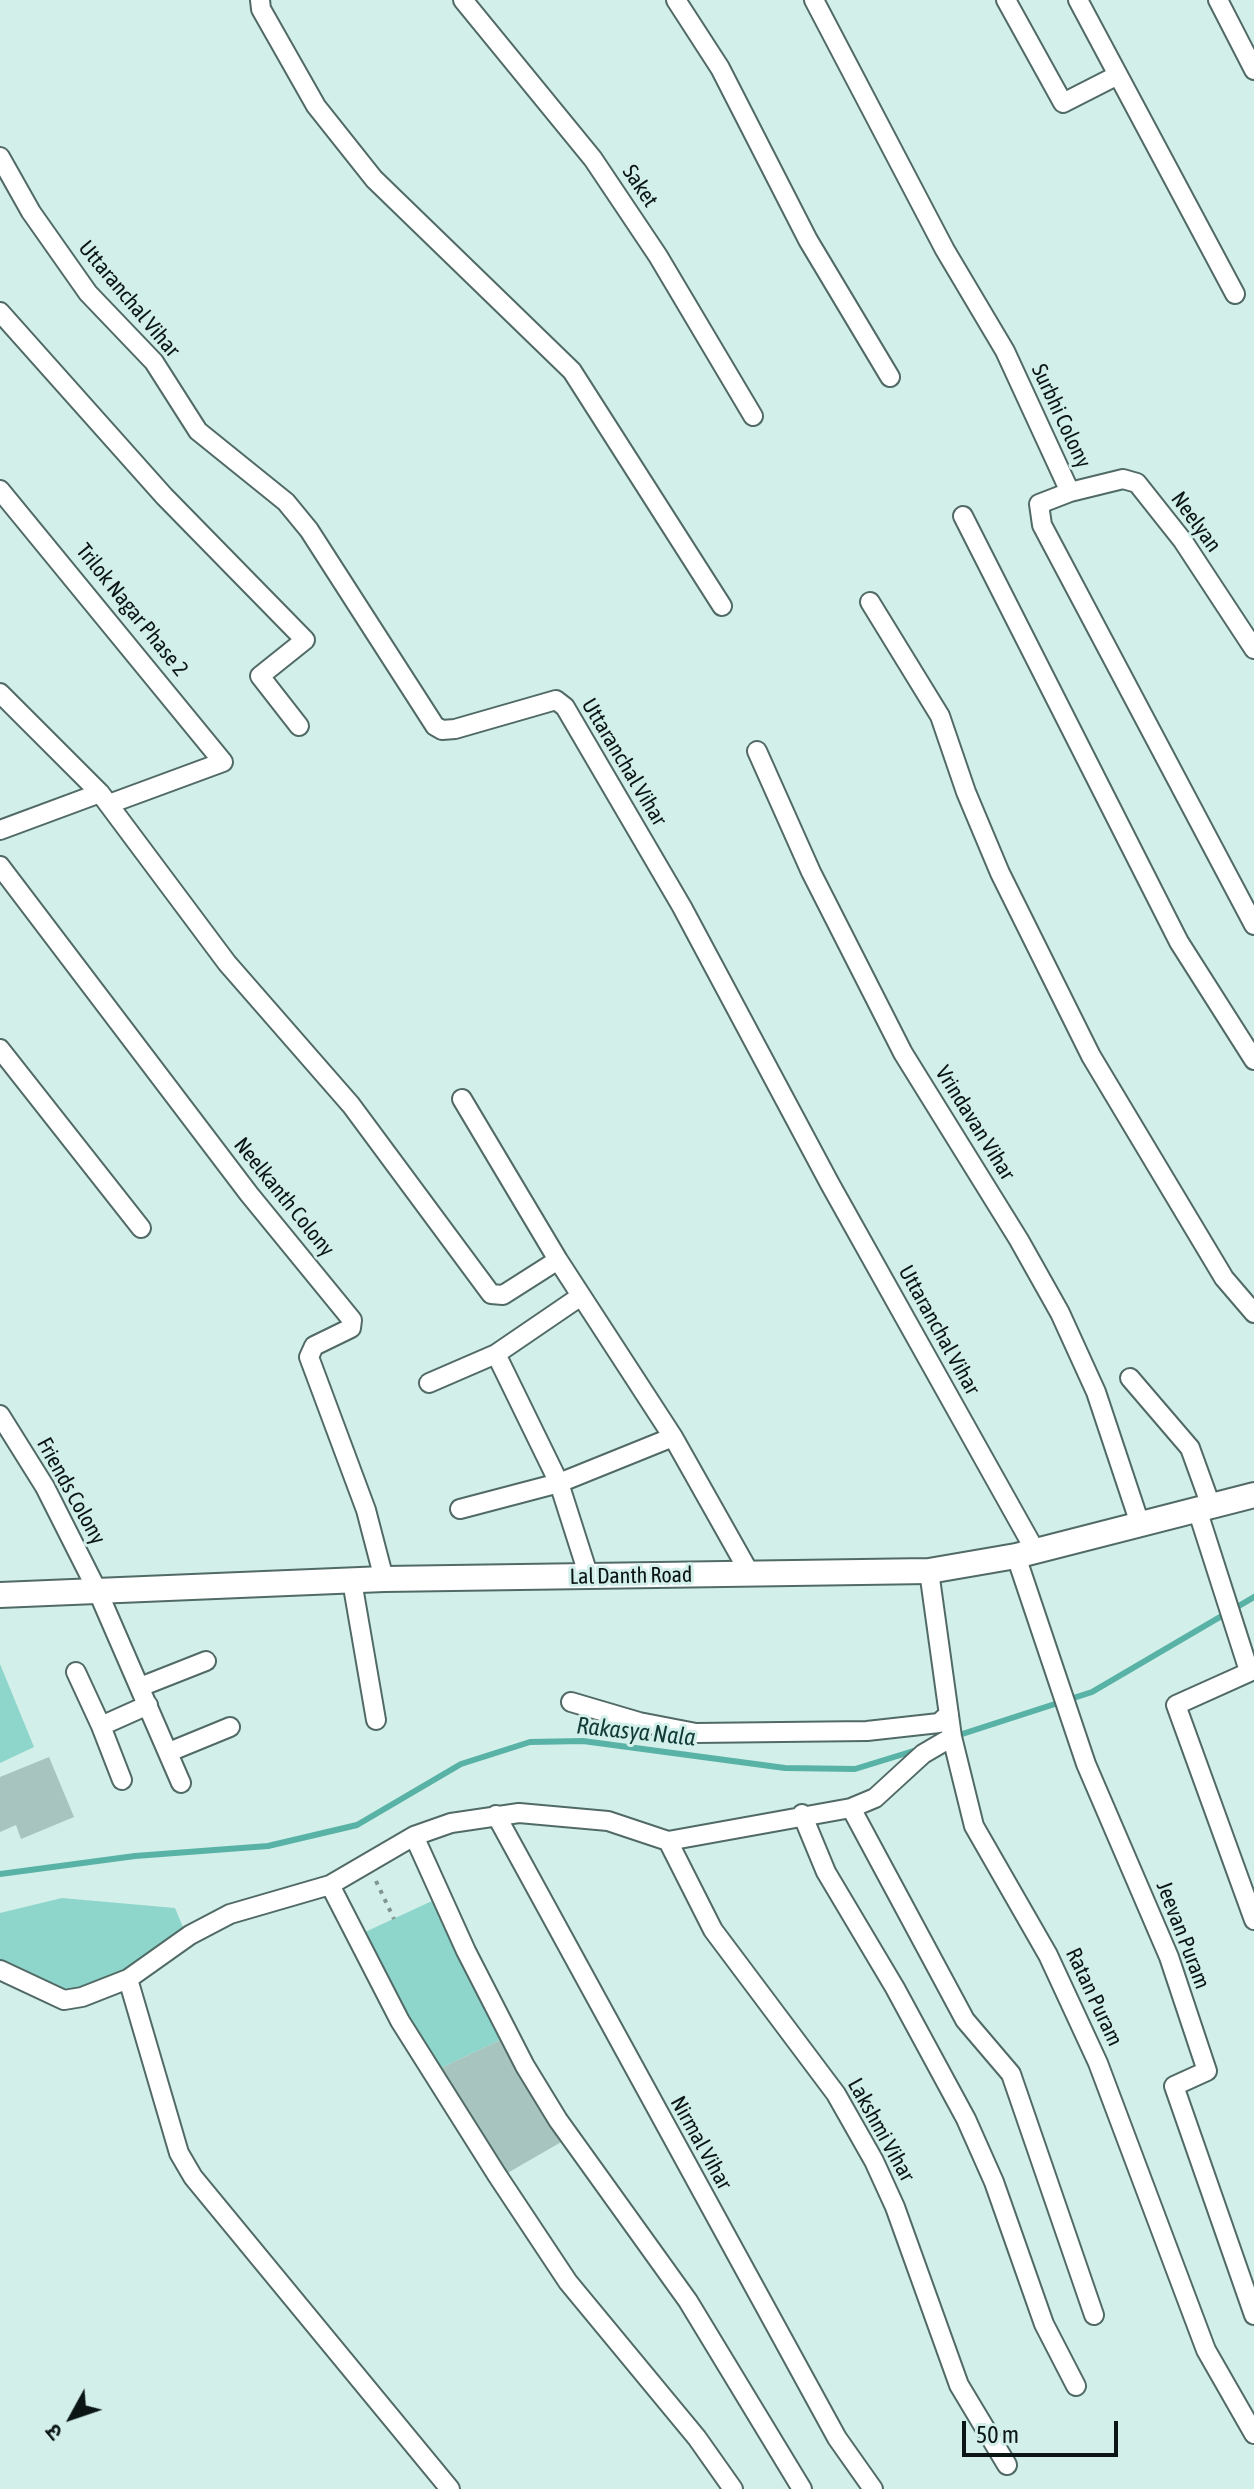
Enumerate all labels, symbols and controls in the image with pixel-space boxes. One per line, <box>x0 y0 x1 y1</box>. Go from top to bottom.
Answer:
street label: Saket <box>616 160 664 212</box>
street label: Uttaranchal Vihar <box>73 235 185 363</box>
street label: Surbhi Colony <box>1025 360 1097 472</box>
street label: Neelyan <box>1165 487 1227 557</box>
street label: Trilok Nagar Phase 2 <box>70 538 194 682</box>
street label: Uttaranchal Vihar <box>576 694 672 830</box>
street label: Vrindavan Vihar <box>929 1061 1021 1185</box>
street label: Neelkanth Colony <box>228 1132 340 1262</box>
street label: Uttaranchal Vihar <box>893 1261 985 1399</box>
street label: Friends Colony <box>31 1433 111 1549</box>
street label: Lal Danth Road <box>569 1562 693 1590</box>
water label: Rakasya Nala <box>575 1711 697 1753</box>
street label: Jeevan Puram <box>1150 1878 1216 1992</box>
street label: Ratan Puram <box>1060 1944 1128 2050</box>
street label: Lakshmi Vihar <box>842 2074 920 2186</box>
street label: Nirmal Vihar <box>665 2092 737 2194</box>
north arrow <box>32 2377 112 2457</box>
scale bar <box>966 2405 1122 2455</box>
text: उ <box>40 2419 68 2446</box>
text: 50 m <box>976 2421 1019 2448</box>

